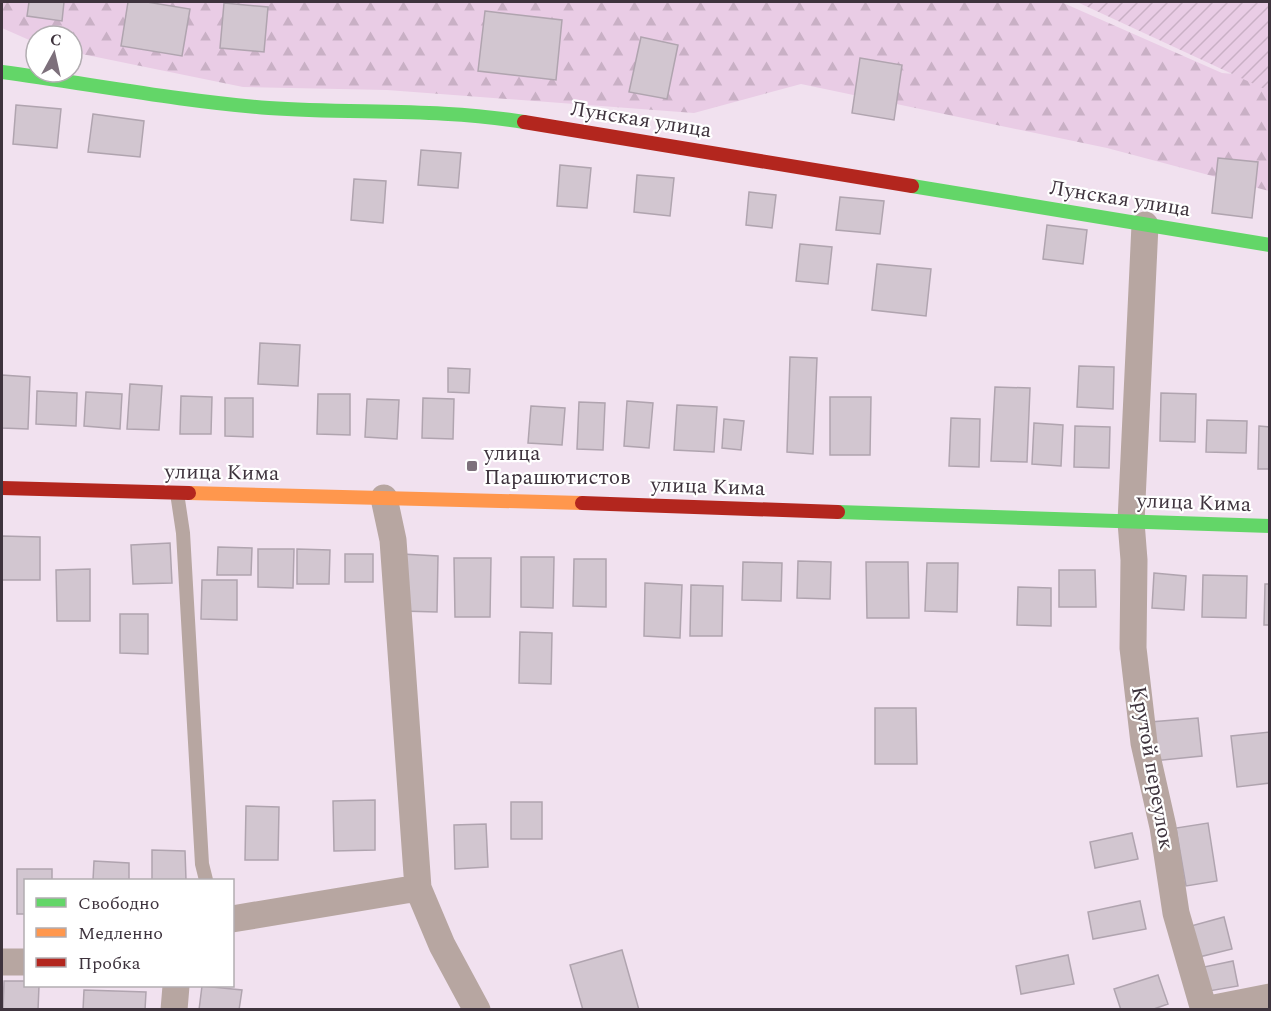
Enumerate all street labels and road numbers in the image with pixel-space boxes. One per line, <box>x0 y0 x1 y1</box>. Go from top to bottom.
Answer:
street label: Лунская улица <box>568 93 715 147</box>
street label: Лунская улица <box>1047 172 1194 226</box>
street label: улица Кима <box>163 456 280 490</box>
street label: улица Кима <box>649 469 767 505</box>
street label: улица Кима <box>1135 485 1253 521</box>
street label: Крутой переулок <box>1122 684 1182 853</box>

